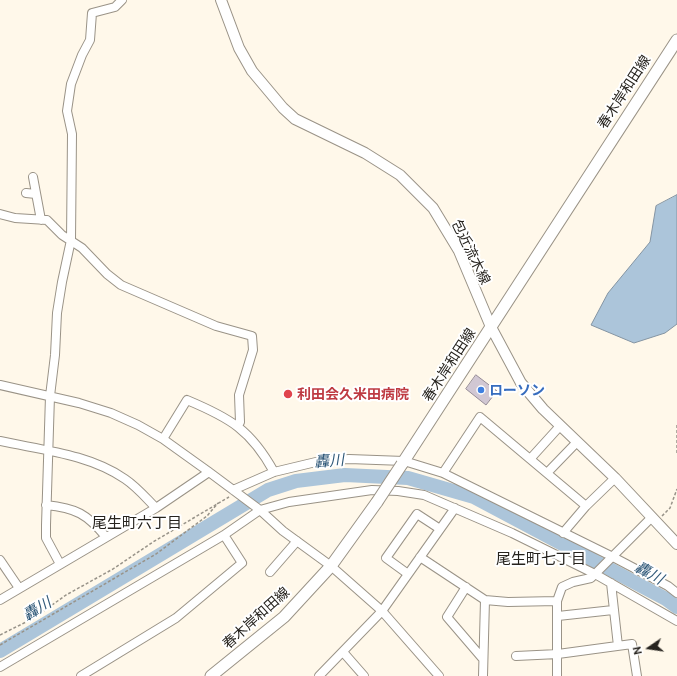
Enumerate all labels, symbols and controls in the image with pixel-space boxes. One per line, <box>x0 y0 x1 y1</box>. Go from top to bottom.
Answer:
street label: 春木岸和田線 <box>594 52 654 132</box>
street label: 包近流木線 <box>448 217 494 287</box>
street label: 春木岸和田線 <box>419 325 479 405</box>
place label: ローソン <box>489 382 545 398</box>
marker: ローソン <box>476 385 486 395</box>
place label: 利田会久米田病院 <box>297 386 409 402</box>
marker: 利田会久米田病院 <box>282 388 294 400</box>
water label: 轟川 <box>313 451 345 471</box>
district label: 尾生町六丁目 <box>92 514 182 532</box>
district label: 尾生町七丁目 <box>496 550 586 568</box>
water label: 轟川 <box>632 558 666 588</box>
street label: 春木岸和田線 <box>219 584 293 652</box>
water label: 轟川 <box>20 594 54 624</box>
north arrow <box>629 628 669 668</box>
text: N <box>631 645 644 656</box>

